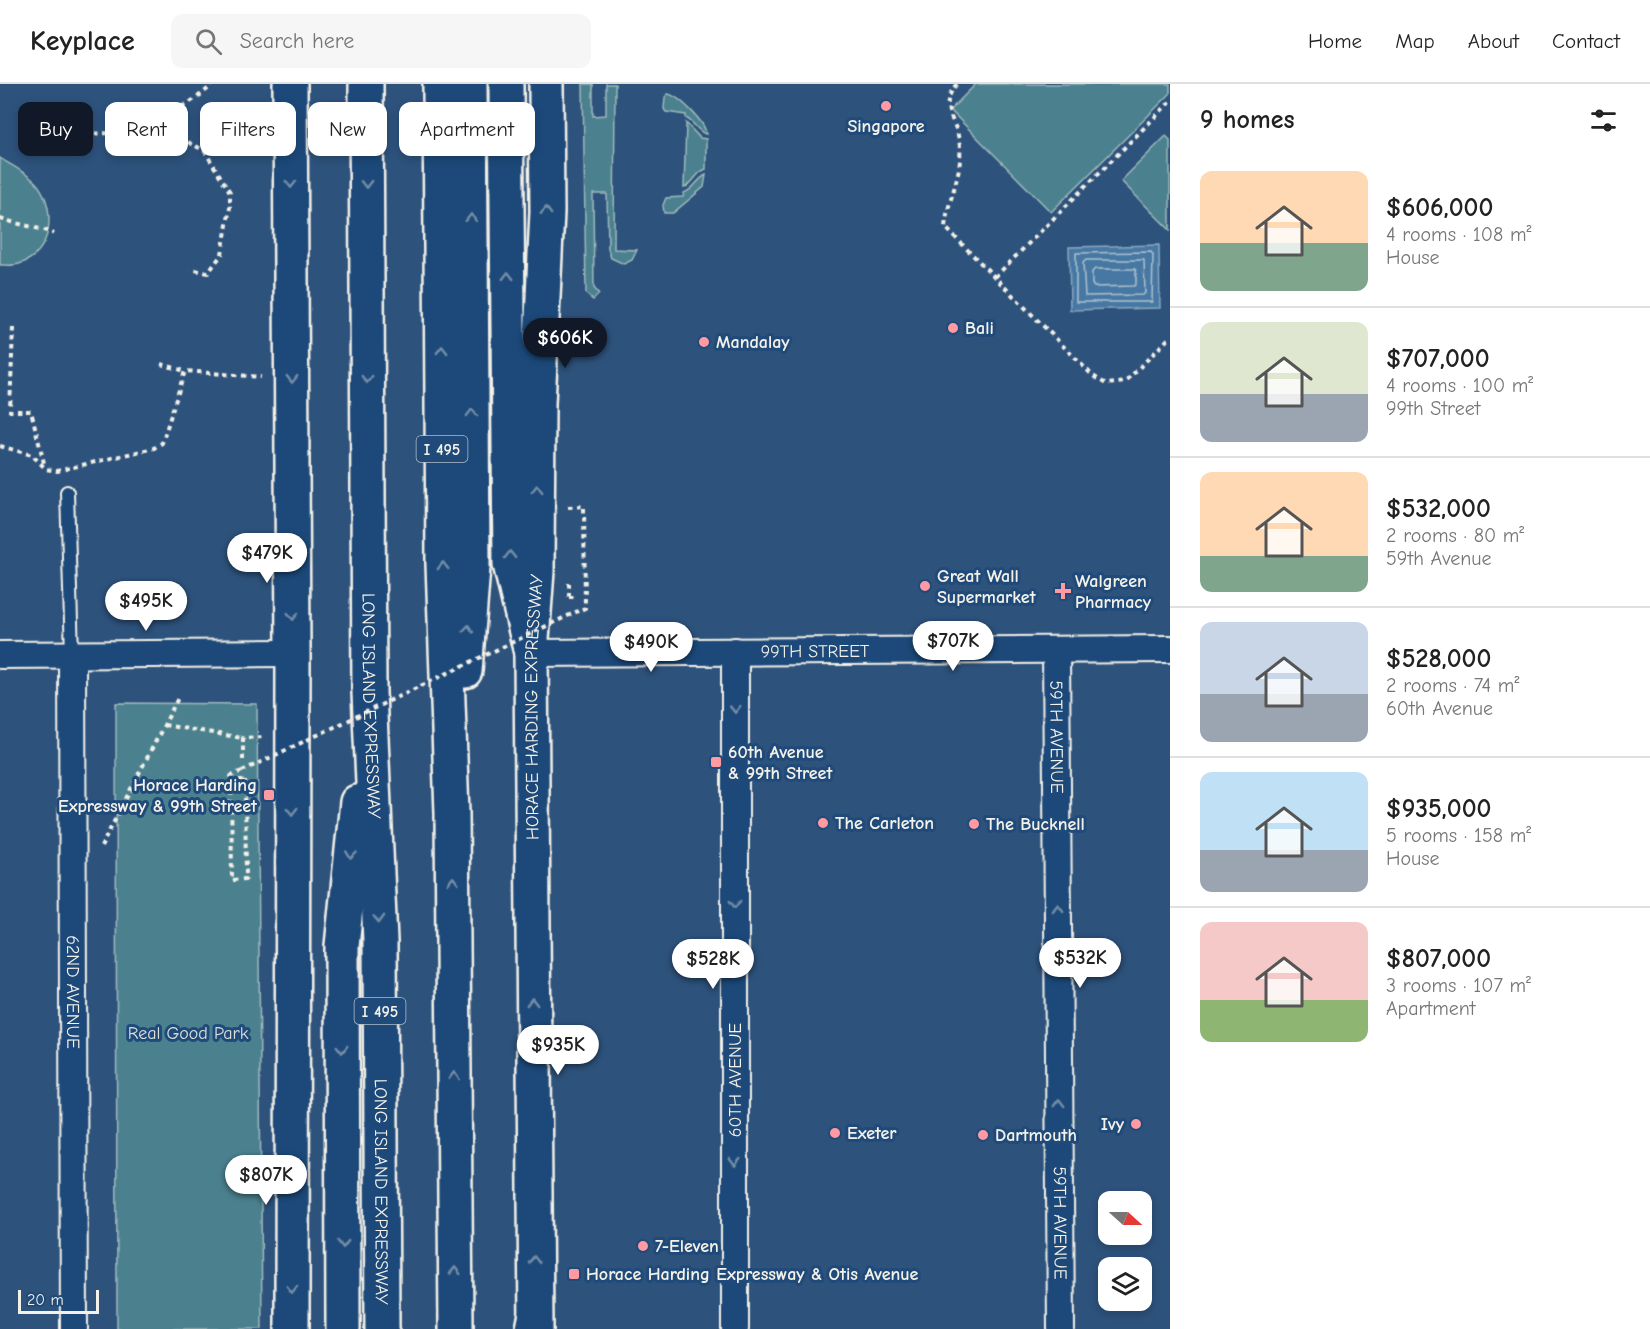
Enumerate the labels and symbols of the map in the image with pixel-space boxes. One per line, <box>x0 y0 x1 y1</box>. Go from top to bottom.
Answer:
marker: Singapore <box>879 99 893 113</box>
place label: Singapore <box>847 116 925 137</box>
one-way arrow <box>285 180 297 189</box>
one-way arrow <box>360 180 372 189</box>
one-way arrow <box>540 206 553 215</box>
one-way arrow <box>465 214 477 223</box>
one-way arrow <box>502 271 514 280</box>
pin: $606K <box>523 318 607 369</box>
place label: Bali <box>965 318 994 339</box>
marker: Bali <box>946 321 960 335</box>
place label: Mandalay <box>716 332 790 353</box>
marker: Mandalay <box>697 335 711 349</box>
one-way arrow <box>435 345 448 354</box>
one-way arrow <box>285 375 298 384</box>
one-way arrow <box>361 375 374 384</box>
one-way arrow <box>466 409 478 418</box>
road number: I 495 <box>416 436 468 462</box>
one-way arrow <box>531 485 543 494</box>
pin: $479K <box>225 533 309 584</box>
one-way arrow <box>504 550 516 559</box>
one-way arrow <box>437 561 449 570</box>
place label: Great Wall Supermarket <box>937 566 1037 608</box>
place label: Walgreen Pharmacy <box>1075 571 1152 613</box>
street label: HORACE HARDING EXPRESSWAY <box>521 573 548 840</box>
marker: Great Wall Supermarket <box>918 579 932 593</box>
pin: $495K <box>104 581 188 632</box>
marker: Walgreen Pharmacy <box>1056 584 1070 598</box>
street label: LONG ISLAND EXPRESSWAY <box>358 593 385 820</box>
one-way arrow <box>287 612 299 621</box>
pin: $707K <box>911 621 995 672</box>
pin: $490K <box>609 622 693 673</box>
one-way arrow <box>461 625 474 634</box>
street label: 99TH STREET <box>761 641 870 663</box>
street label: 59TH AVENUE <box>1045 680 1067 794</box>
one-way arrow <box>729 705 741 714</box>
place label: 60th Avenue & 99th Street <box>728 742 833 784</box>
marker: 60th Avenue & 99th Street <box>709 755 723 769</box>
place label: Horace Harding Expressway & 99th Street <box>58 775 258 817</box>
marker: Horace Harding Expressway & 99th Street <box>262 788 276 802</box>
one-way arrow <box>286 807 298 816</box>
place label: The Carleton <box>835 813 934 834</box>
place label: The Bucknell <box>986 814 1085 835</box>
marker: The Carleton <box>816 816 830 830</box>
marker: The Bucknell <box>967 817 981 831</box>
one-way arrow <box>346 850 358 860</box>
one-way arrow <box>447 876 459 885</box>
one-way arrow <box>729 900 741 909</box>
one-way arrow <box>1052 903 1064 912</box>
one-way arrow <box>372 914 385 923</box>
street label: 62ND AVENUE <box>62 935 83 1049</box>
pin: $532K <box>1038 938 1122 989</box>
pin: $528K <box>671 939 755 990</box>
road number: I 495 <box>354 998 406 1024</box>
one-way arrow <box>526 998 538 1007</box>
park label: Real Good Park <box>128 1023 249 1044</box>
street label: 60TH AVENUE <box>725 1023 746 1137</box>
pin: $935K <box>516 1025 600 1076</box>
one-way arrow <box>336 1045 348 1054</box>
one-way arrow <box>448 1071 460 1080</box>
street label: LONG ISLAND EXPRESSWAY <box>370 1079 392 1305</box>
one-way arrow <box>1053 1098 1065 1107</box>
place label: Ivy <box>1101 1114 1125 1135</box>
marker: Ivy <box>1129 1117 1143 1131</box>
place label: Exeter <box>847 1123 897 1144</box>
place label: Dartmouth <box>995 1125 1077 1146</box>
marker: Exeter <box>828 1126 842 1140</box>
marker: Dartmouth <box>976 1128 990 1142</box>
pin: $807K <box>224 1155 308 1206</box>
one-way arrow <box>729 1158 741 1167</box>
street label: 59TH AVENUE <box>1049 1166 1071 1280</box>
north arrow <box>1098 1191 1152 1245</box>
place label: 7-Eleven <box>655 1236 719 1257</box>
marker: 7-Eleven <box>636 1239 650 1253</box>
one-way arrow <box>337 1240 349 1249</box>
one-way arrow <box>528 1256 540 1265</box>
place label: Horace Harding Expressway & Otis Avenue <box>586 1264 919 1285</box>
one-way arrow <box>449 1266 461 1275</box>
marker: Horace Harding Expressway & Otis Avenue <box>567 1267 581 1281</box>
one-way arrow <box>286 1284 298 1293</box>
scale bar <box>18 1287 99 1314</box>

